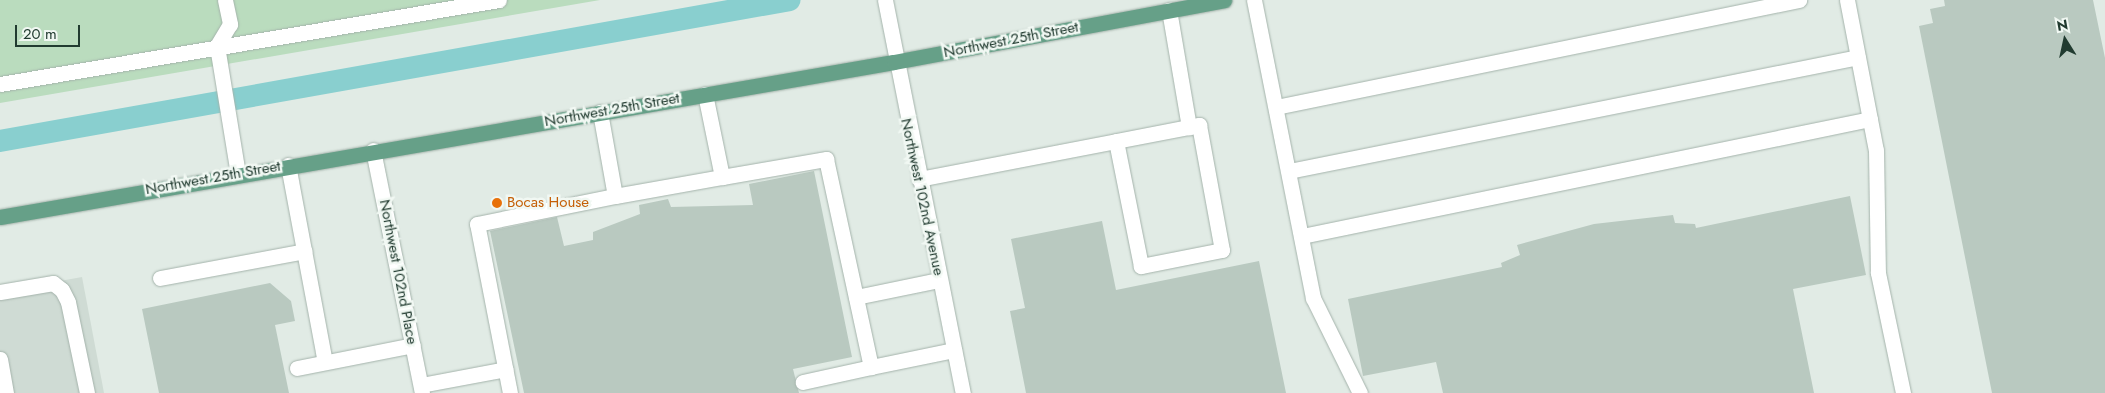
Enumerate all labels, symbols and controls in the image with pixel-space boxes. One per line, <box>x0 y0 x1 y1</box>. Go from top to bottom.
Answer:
text: N <box>2055 14 2070 36</box>
scale bar <box>18 15 82 47</box>
north arrow <box>2040 15 2090 65</box>
street label: Northwest 25th Street <box>942 18 1080 62</box>
text: 20 m <box>23 23 57 45</box>
street label: Northwest 25th Street <box>543 89 681 131</box>
street label: Northwest 102nd Avenue <box>897 117 947 277</box>
street label: Northwest 25th Street <box>144 157 282 199</box>
place label: Bocas House <box>507 194 589 212</box>
marker: Bocas House <box>491 197 503 209</box>
street label: Northwest 102nd Place <box>375 198 421 346</box>

